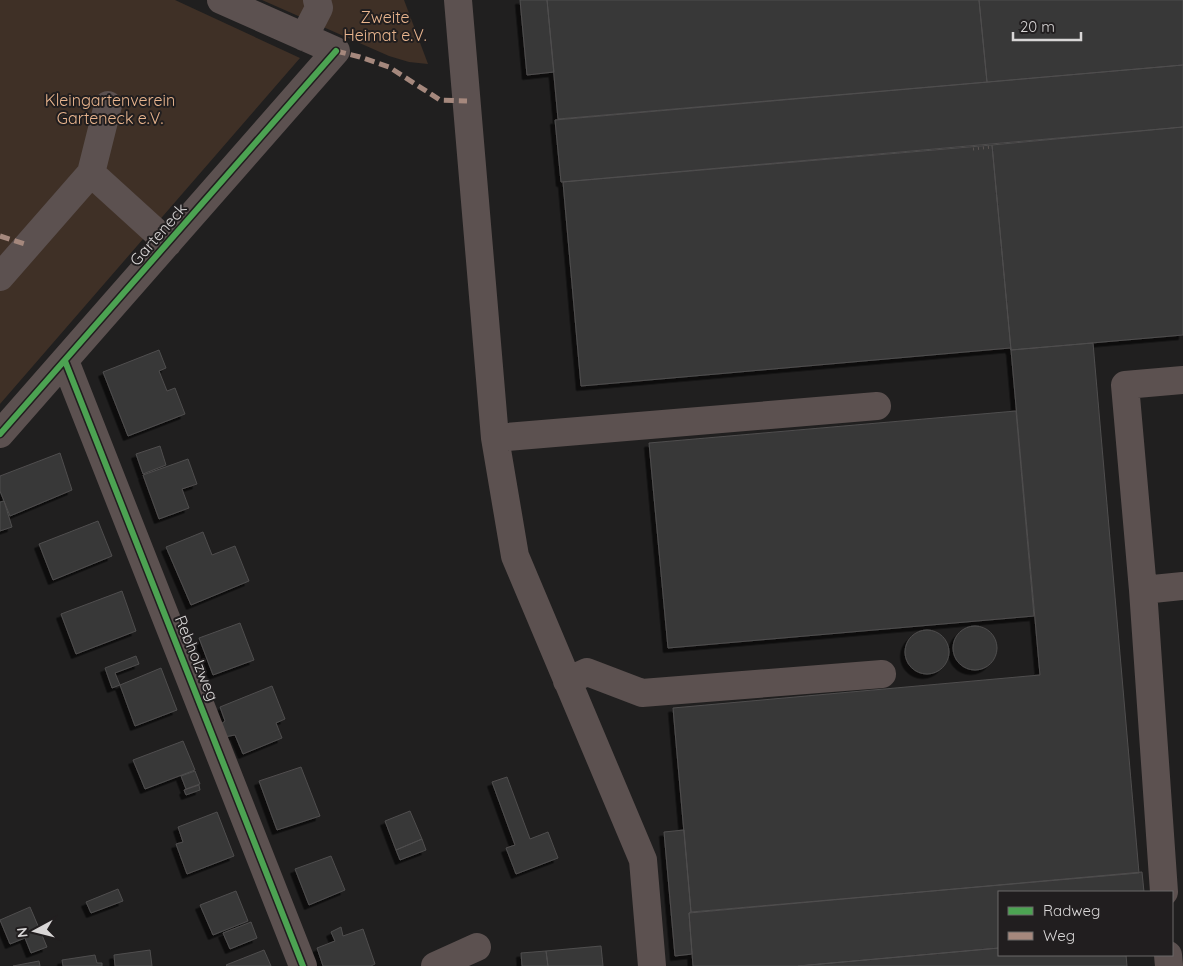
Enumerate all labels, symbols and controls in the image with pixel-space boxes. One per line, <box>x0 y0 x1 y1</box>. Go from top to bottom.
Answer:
park label: Zweite Heimat e.V. <box>343 7 427 45</box>
scale bar <box>1013 10 1080 42</box>
text: 20 m <box>1020 17 1055 36</box>
park label: Kleingartenverein Garteneck e.V. <box>45 90 175 128</box>
street label: Garteneck <box>125 198 191 270</box>
street label: Rebholzweg <box>171 612 223 704</box>
legend <box>998 891 1173 956</box>
text: Radweg <box>1043 901 1100 920</box>
north arrow <box>10 906 60 956</box>
text: N <box>13 926 32 939</box>
text: Weg <box>1043 926 1075 945</box>

